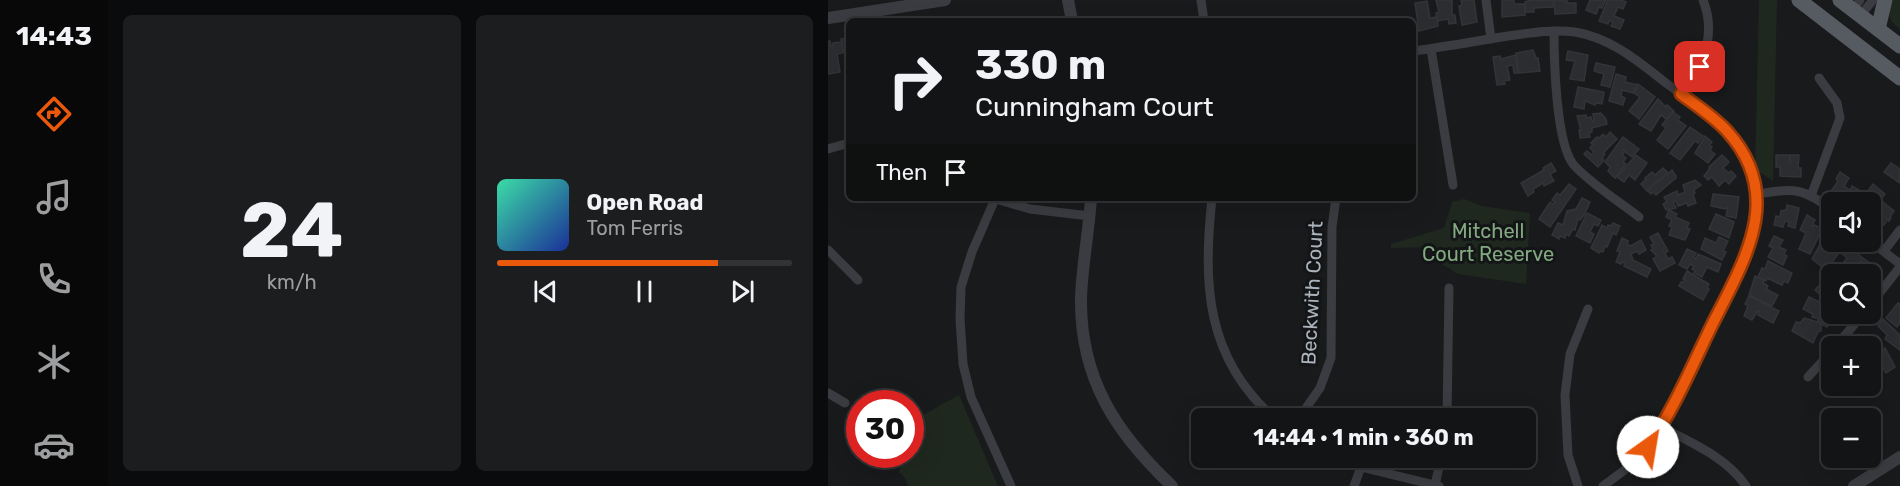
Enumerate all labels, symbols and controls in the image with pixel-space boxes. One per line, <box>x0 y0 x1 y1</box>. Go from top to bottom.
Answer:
text: 14:43 <box>16 20 92 52</box>
text: 330 m <box>975 40 1106 90</box>
pin <box>1674 41 1725 92</box>
icon: right <box>876 42 954 120</box>
icon: arrive <box>1683 50 1716 83</box>
text: Cunningham Court <box>975 91 1214 123</box>
icon: directions <box>33 93 75 135</box>
icon: arrive <box>939 156 972 189</box>
text: Then <box>876 159 927 186</box>
icon: music <box>33 176 75 218</box>
text: 24 <box>240 184 344 277</box>
text: Open Road <box>587 189 703 216</box>
map controls <box>1821 192 1881 468</box>
button: sound <box>1821 192 1881 252</box>
text: Tom Ferris <box>587 216 683 240</box>
park label: Mitchell Court Reserve <box>1422 219 1554 266</box>
street label: Beckwith Court <box>1296 220 1328 366</box>
icon: phone <box>33 258 75 300</box>
button: search <box>1821 264 1881 324</box>
text: km/h <box>267 270 317 294</box>
icon: previous <box>529 275 562 308</box>
icon: pause <box>628 275 661 308</box>
icon: next <box>726 275 759 308</box>
button: + <box>1821 336 1881 396</box>
icon: climate <box>33 341 75 383</box>
speed limit sign: 30 <box>846 390 924 468</box>
button: − <box>1821 408 1881 468</box>
position arrow <box>1616 415 1680 479</box>
icon: car <box>33 424 75 466</box>
text: 14:44 · 1 min · 360 m <box>1253 424 1474 451</box>

